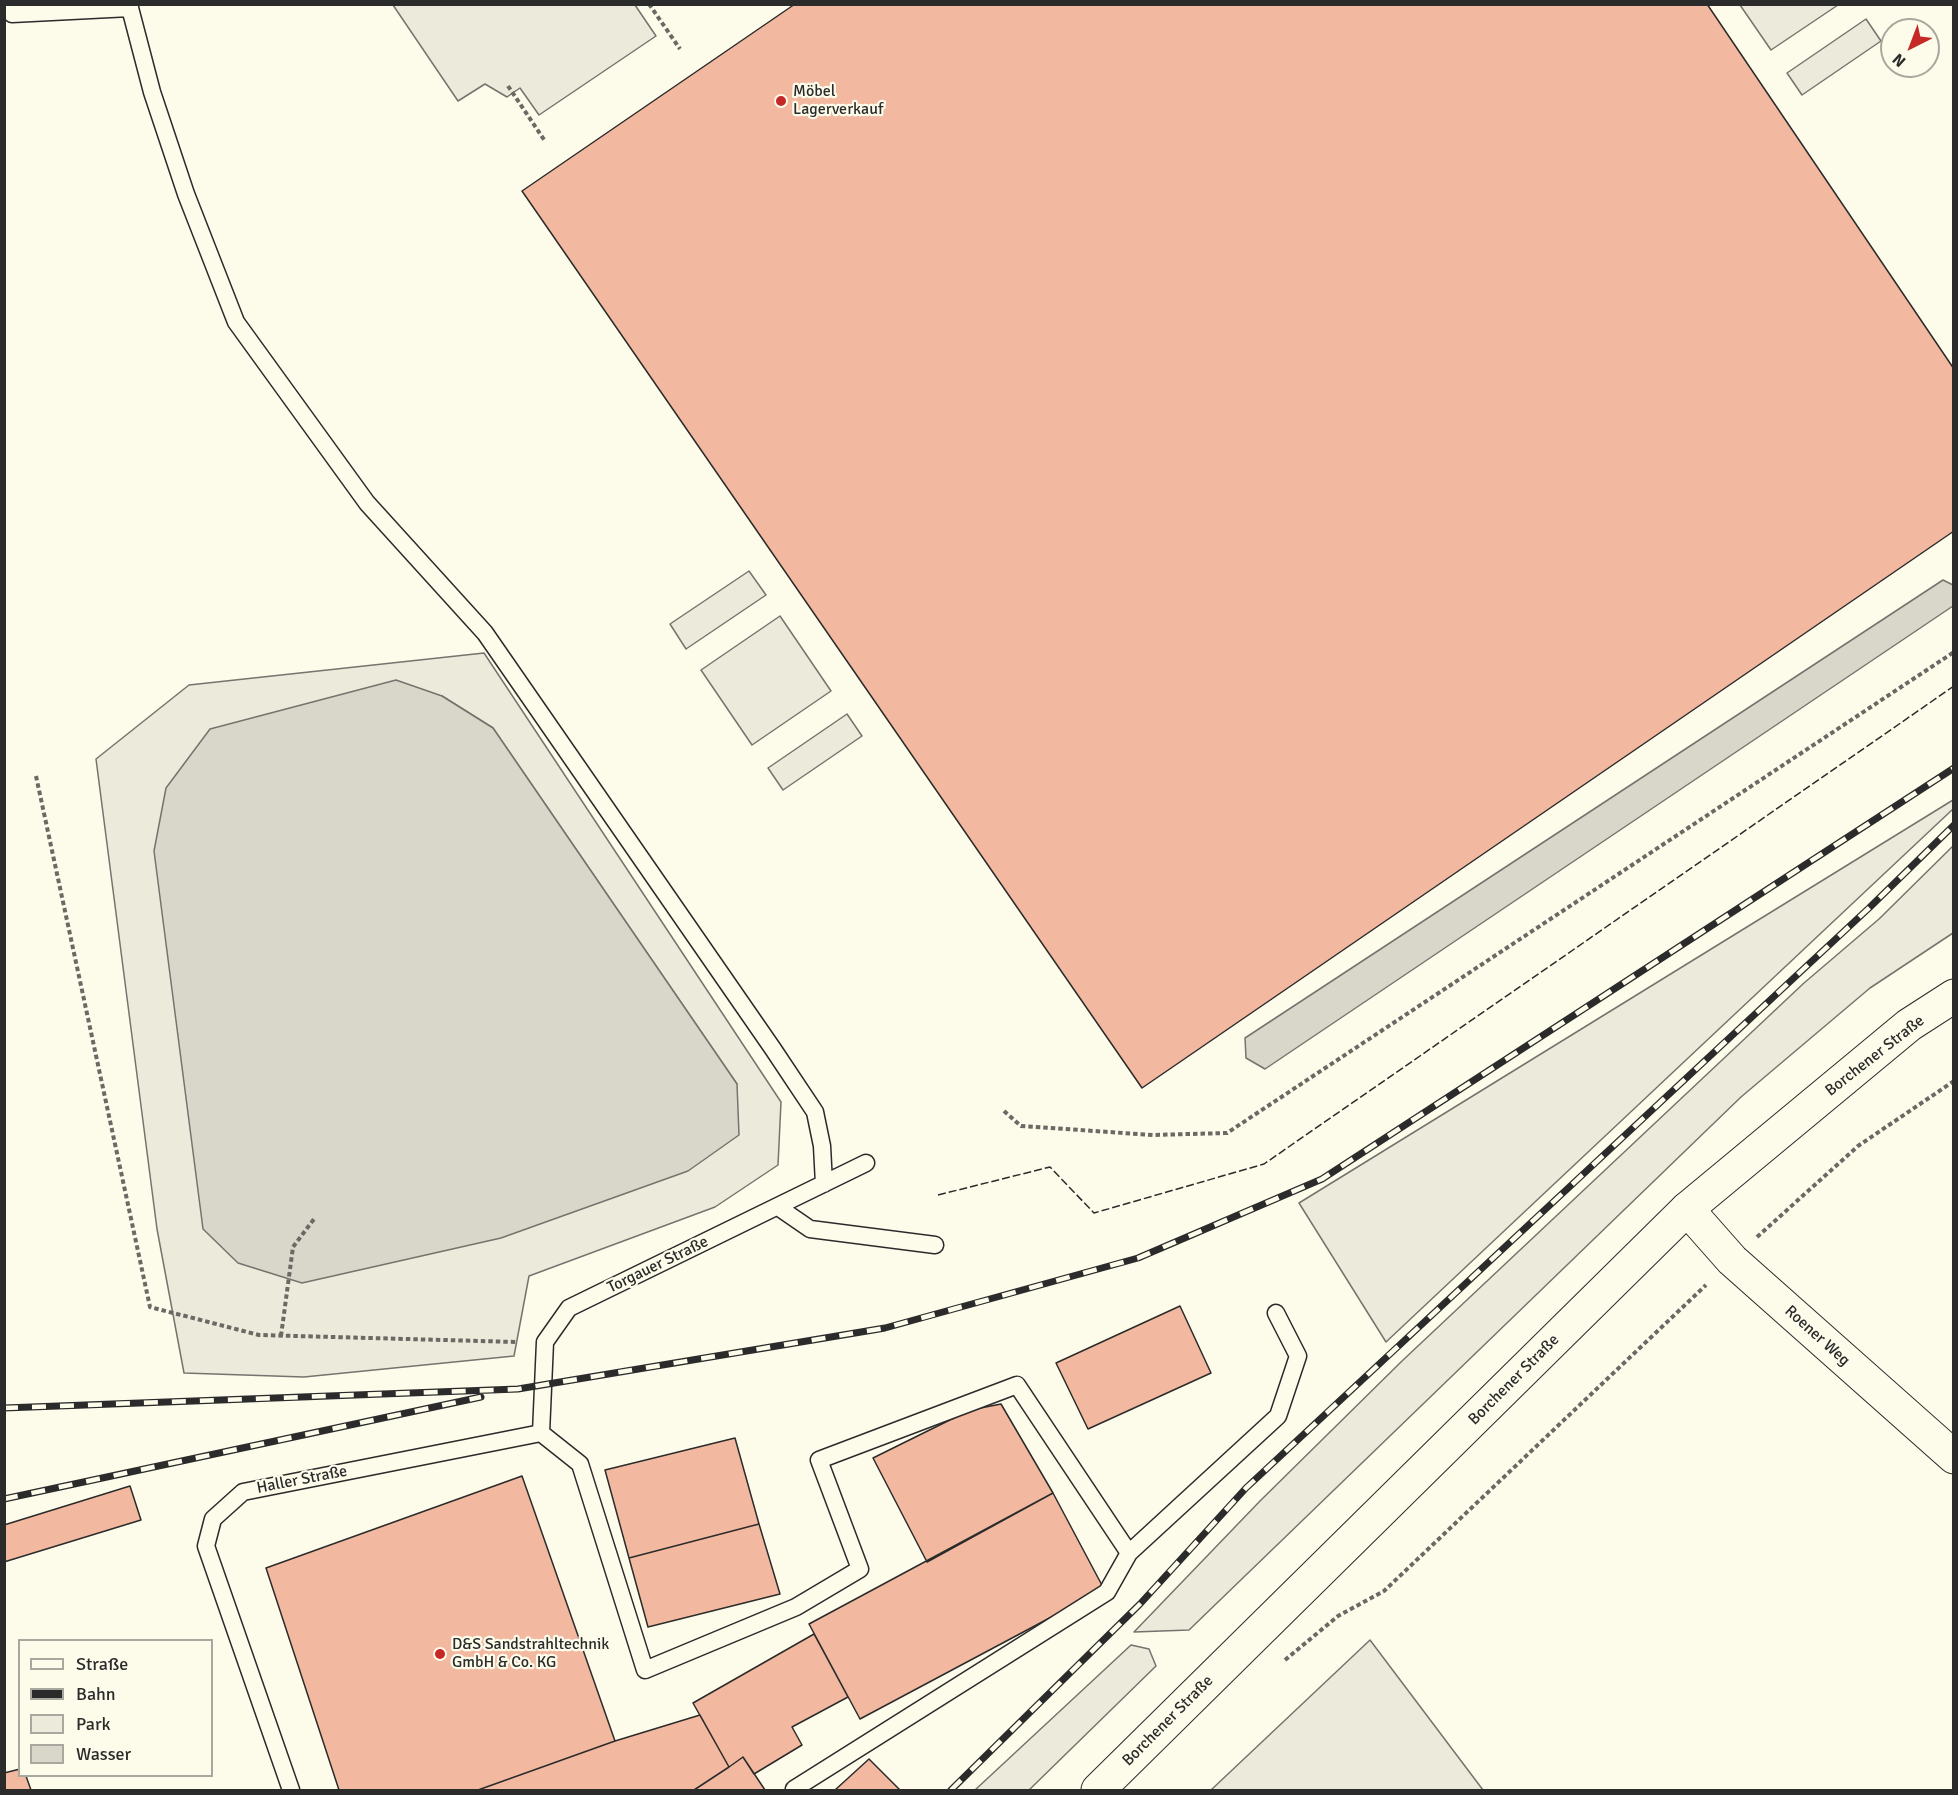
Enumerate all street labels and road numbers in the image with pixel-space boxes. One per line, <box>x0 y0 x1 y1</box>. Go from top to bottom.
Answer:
street label: Borchener Straße <box>1822 1011 1928 1101</box>
street label: Torgauer Straße <box>604 1232 712 1298</box>
street label: Roener Weg <box>1780 1302 1854 1370</box>
street label: Borchener Straße <box>1465 1331 1563 1429</box>
street label: Haller Straße <box>255 1462 349 1498</box>
street label: Borchener Straße <box>1119 1672 1217 1770</box>

